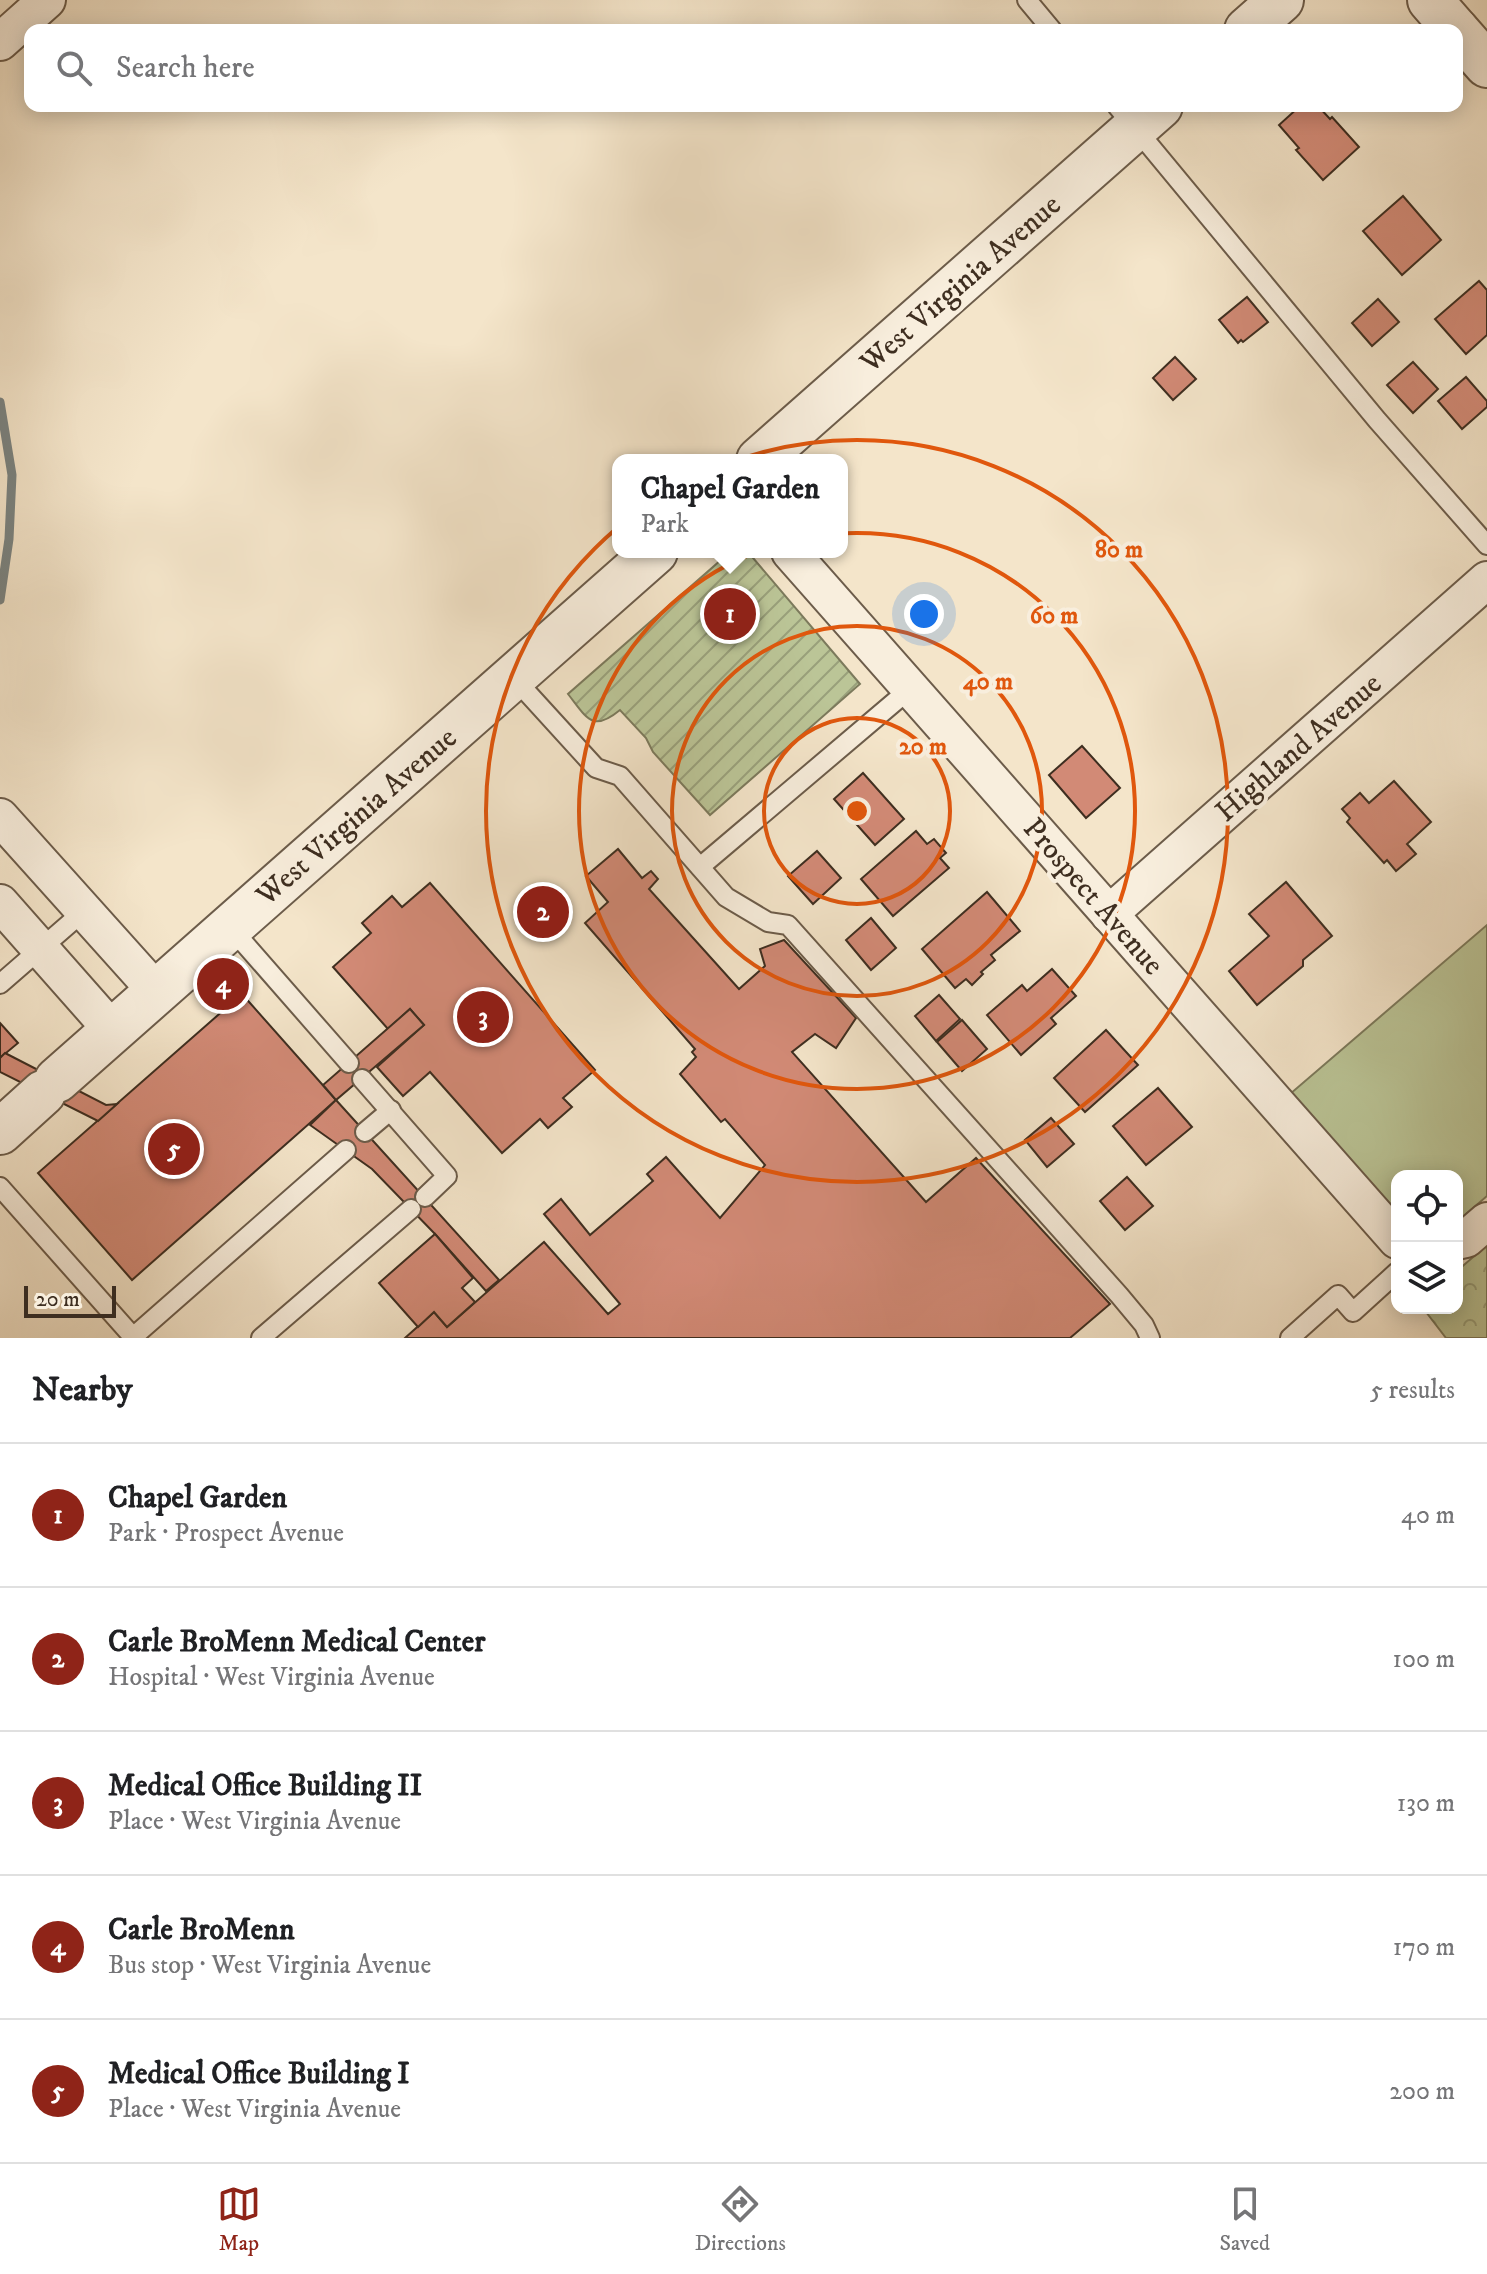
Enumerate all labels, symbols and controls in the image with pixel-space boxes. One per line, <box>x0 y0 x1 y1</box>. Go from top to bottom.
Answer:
search box <box>24 24 1463 112</box>
icon: search <box>52 46 96 90</box>
text: Search here <box>116 50 255 87</box>
street label: West Virginia Avenue <box>852 187 1069 382</box>
popup <box>612 454 848 558</box>
text: Chapel Garden <box>640 471 820 508</box>
text: Park <box>640 508 689 541</box>
text: 80 m <box>1095 535 1143 565</box>
pin: 1 <box>704 584 756 644</box>
your location <box>904 594 944 634</box>
text: 60 m <box>1030 601 1078 631</box>
street label: Highland Avenue <box>1208 666 1390 830</box>
text: 40 m <box>963 667 1013 697</box>
street label: West Virginia Avenue <box>248 720 465 915</box>
text: 20 m <box>899 732 947 762</box>
centre of rings <box>843 797 871 825</box>
street label: Prospect Avenue <box>1015 811 1171 983</box>
pin: 2 <box>517 882 569 942</box>
pin: 4 <box>197 954 249 1014</box>
pin: 3 <box>457 987 509 1047</box>
pin: 5 <box>148 1119 200 1179</box>
map controls <box>1391 1170 1463 1314</box>
button: locate <box>1391 1170 1463 1242</box>
button: layers <box>1391 1242 1463 1314</box>
scale bar <box>24 1282 116 1318</box>
text: 20 m <box>36 1286 80 1313</box>
text: Nearby <box>32 1369 133 1411</box>
text: 5 results <box>1370 1374 1455 1407</box>
text: Chapel Garden <box>108 1480 287 1517</box>
text: 1 <box>53 1499 63 1532</box>
text: 40 m <box>1401 1499 1455 1532</box>
text: Park · Prospect Avenue <box>108 1517 344 1550</box>
text: Carle BroMenn Medical Center <box>108 1624 485 1661</box>
text: 2 <box>52 1643 64 1676</box>
text: 100 m <box>1392 1643 1455 1676</box>
text: Hospital · West Virginia Avenue <box>108 1661 435 1694</box>
text: Medical Office Building II <box>108 1768 422 1805</box>
text: 3 <box>53 1787 63 1820</box>
text: 130 m <box>1397 1787 1455 1820</box>
text: Place · West Virginia Avenue <box>108 1805 401 1838</box>
text: Carle BroMenn <box>108 1912 295 1949</box>
text: 4 <box>51 1931 65 1964</box>
text: 170 m <box>1393 1931 1455 1964</box>
text: Bus stop · West Virginia Avenue <box>108 1949 431 1982</box>
text: Medical Office Building I <box>108 2056 410 2093</box>
text: 5 <box>52 2075 64 2108</box>
text: 200 m <box>1389 2075 1455 2108</box>
text: Place · West Virginia Avenue <box>108 2093 401 2126</box>
tab: Map <box>217 2182 261 2257</box>
tab: Directions <box>695 2182 786 2257</box>
tab: Saved <box>1220 2182 1270 2257</box>

